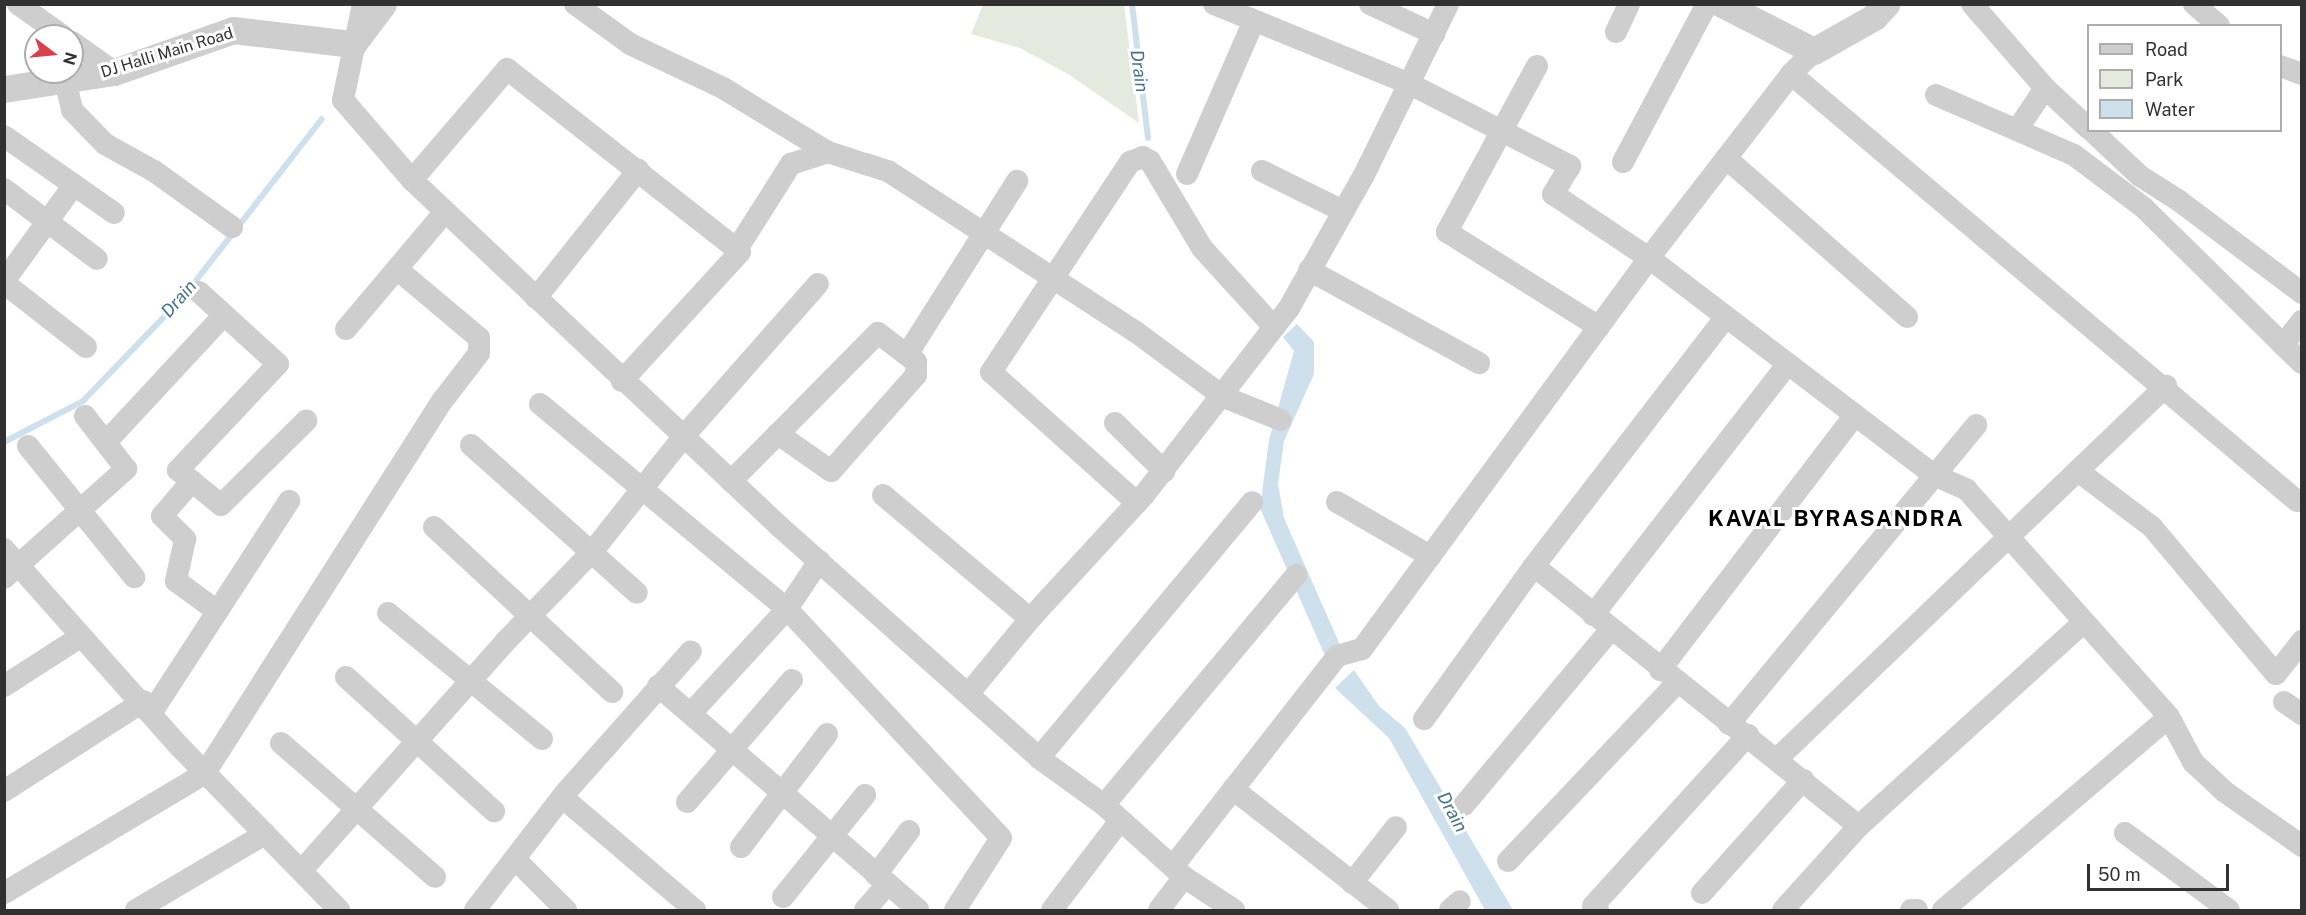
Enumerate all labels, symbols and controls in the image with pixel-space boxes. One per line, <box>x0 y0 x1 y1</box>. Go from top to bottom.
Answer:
north arrow <box>24 24 84 84</box>
street label: DJ Halli Main Road <box>99 24 235 82</box>
legend <box>2087 24 2282 132</box>
text: Road <box>2145 39 2188 60</box>
water label: Drain <box>1125 48 1153 94</box>
text: N <box>59 50 81 67</box>
text: Park <box>2145 69 2183 90</box>
text: Water <box>2145 99 2195 120</box>
water label: Drain <box>157 276 201 322</box>
district label: KAVAL BYRASANDRA <box>1708 506 1964 532</box>
water label: Drain <box>1432 788 1472 836</box>
scale bar <box>2090 852 2232 890</box>
text: 50 m <box>2098 864 2141 885</box>

